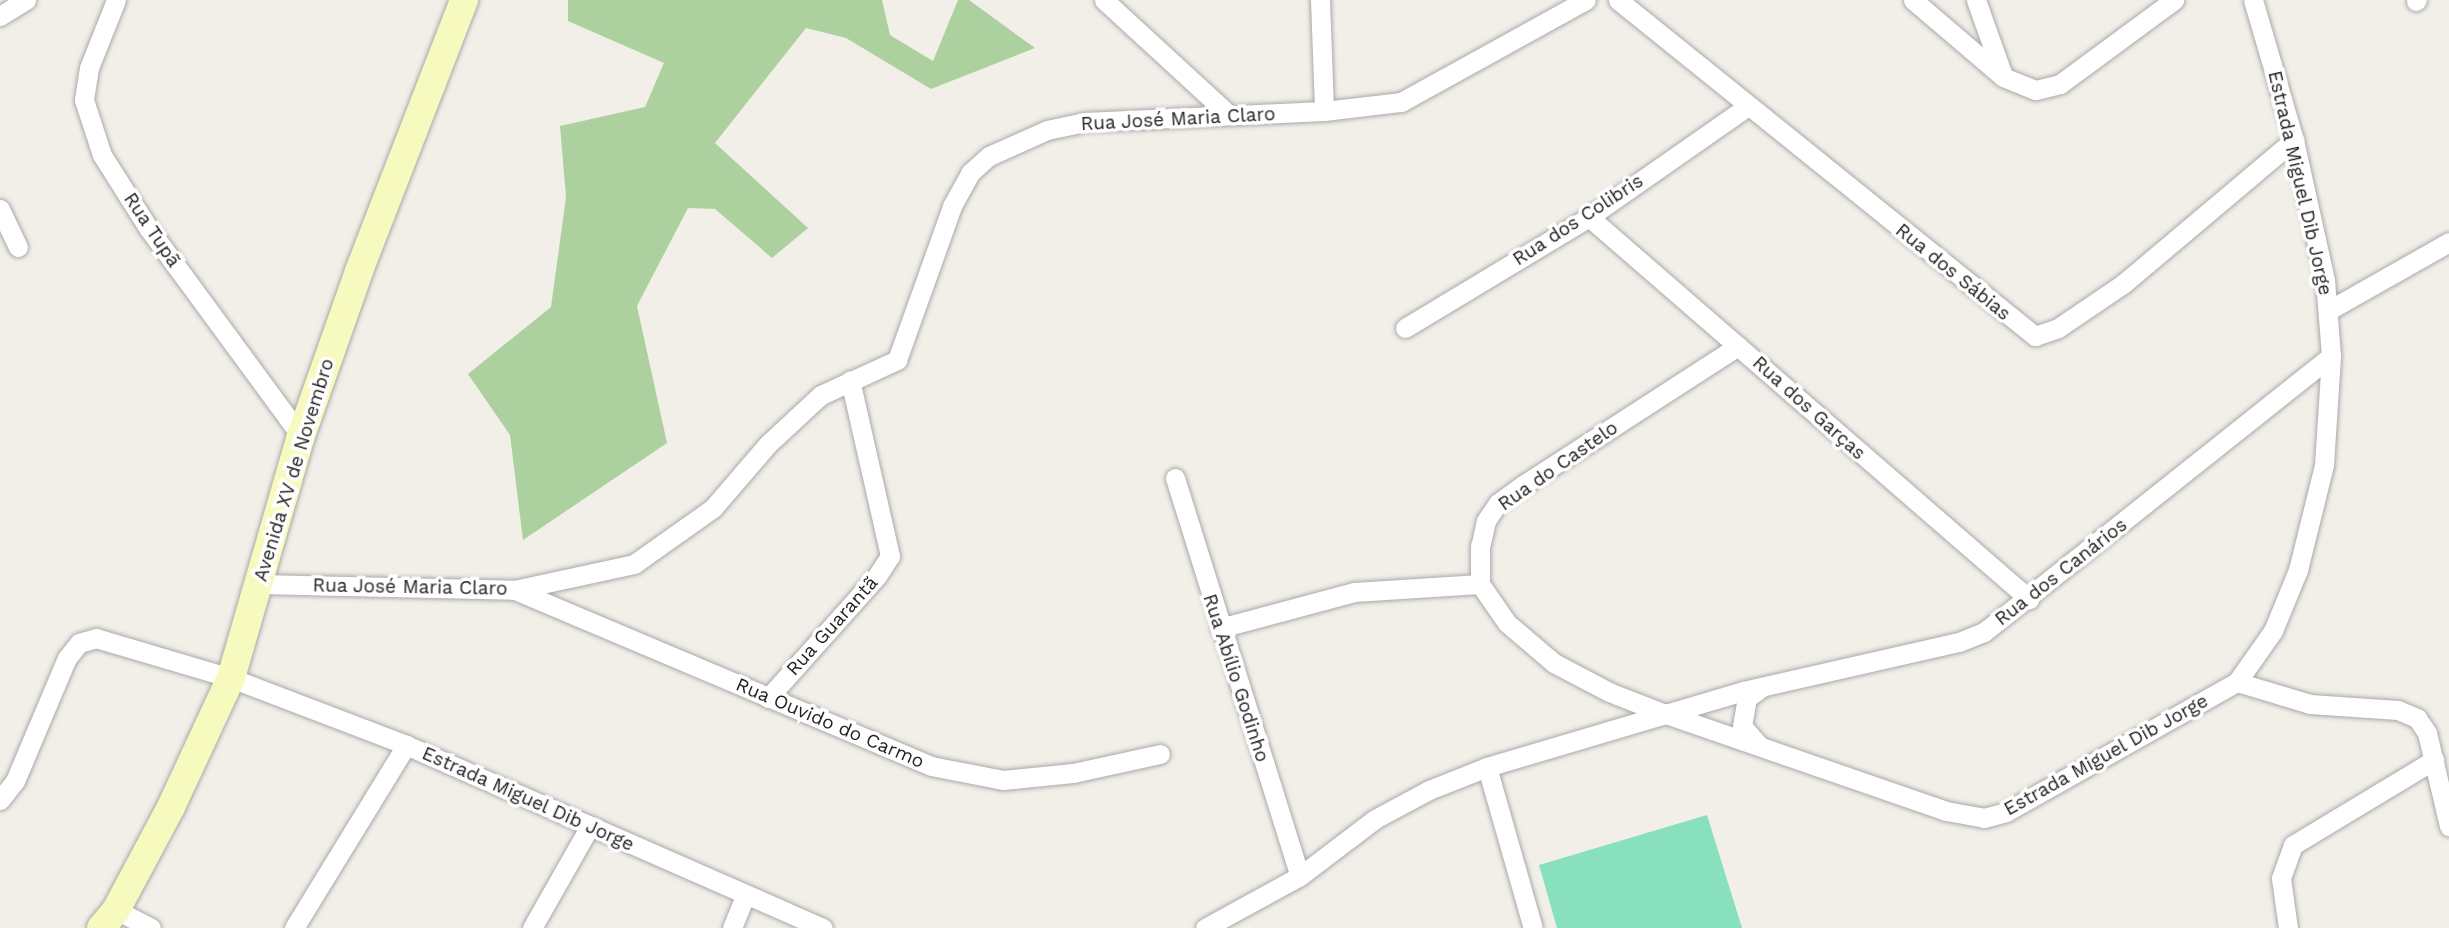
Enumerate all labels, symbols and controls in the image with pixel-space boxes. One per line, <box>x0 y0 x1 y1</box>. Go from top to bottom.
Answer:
street label: Estrada Miguel Dib Jorge <box>2263 68 2337 298</box>
street label: Rua José Maria Claro <box>1079 102 1277 136</box>
street label: Rua dos Colibris <box>1508 169 1648 271</box>
street label: Rua Tupã <box>119 188 185 272</box>
street label: Rua dos Sábias <box>1891 219 2015 325</box>
street label: Rua dos Garças <box>1748 351 1870 465</box>
street label: Avenida XV de Novembro <box>249 355 339 585</box>
street label: Rua do Castelo <box>1494 416 1622 516</box>
street label: Rua dos Canários <box>1990 513 2132 631</box>
street label: Rua Guarantã <box>781 571 883 681</box>
street label: Rua José Maria Claro <box>312 574 508 600</box>
street label: Rua Abílio Godinho <box>1198 590 1274 766</box>
street label: Rua Ouvido do Carmo <box>732 673 928 773</box>
street label: Estrada Miguel Dib Jorge <box>1999 689 2213 821</box>
street label: Estrada Miguel Dib Jorge <box>418 742 638 856</box>

